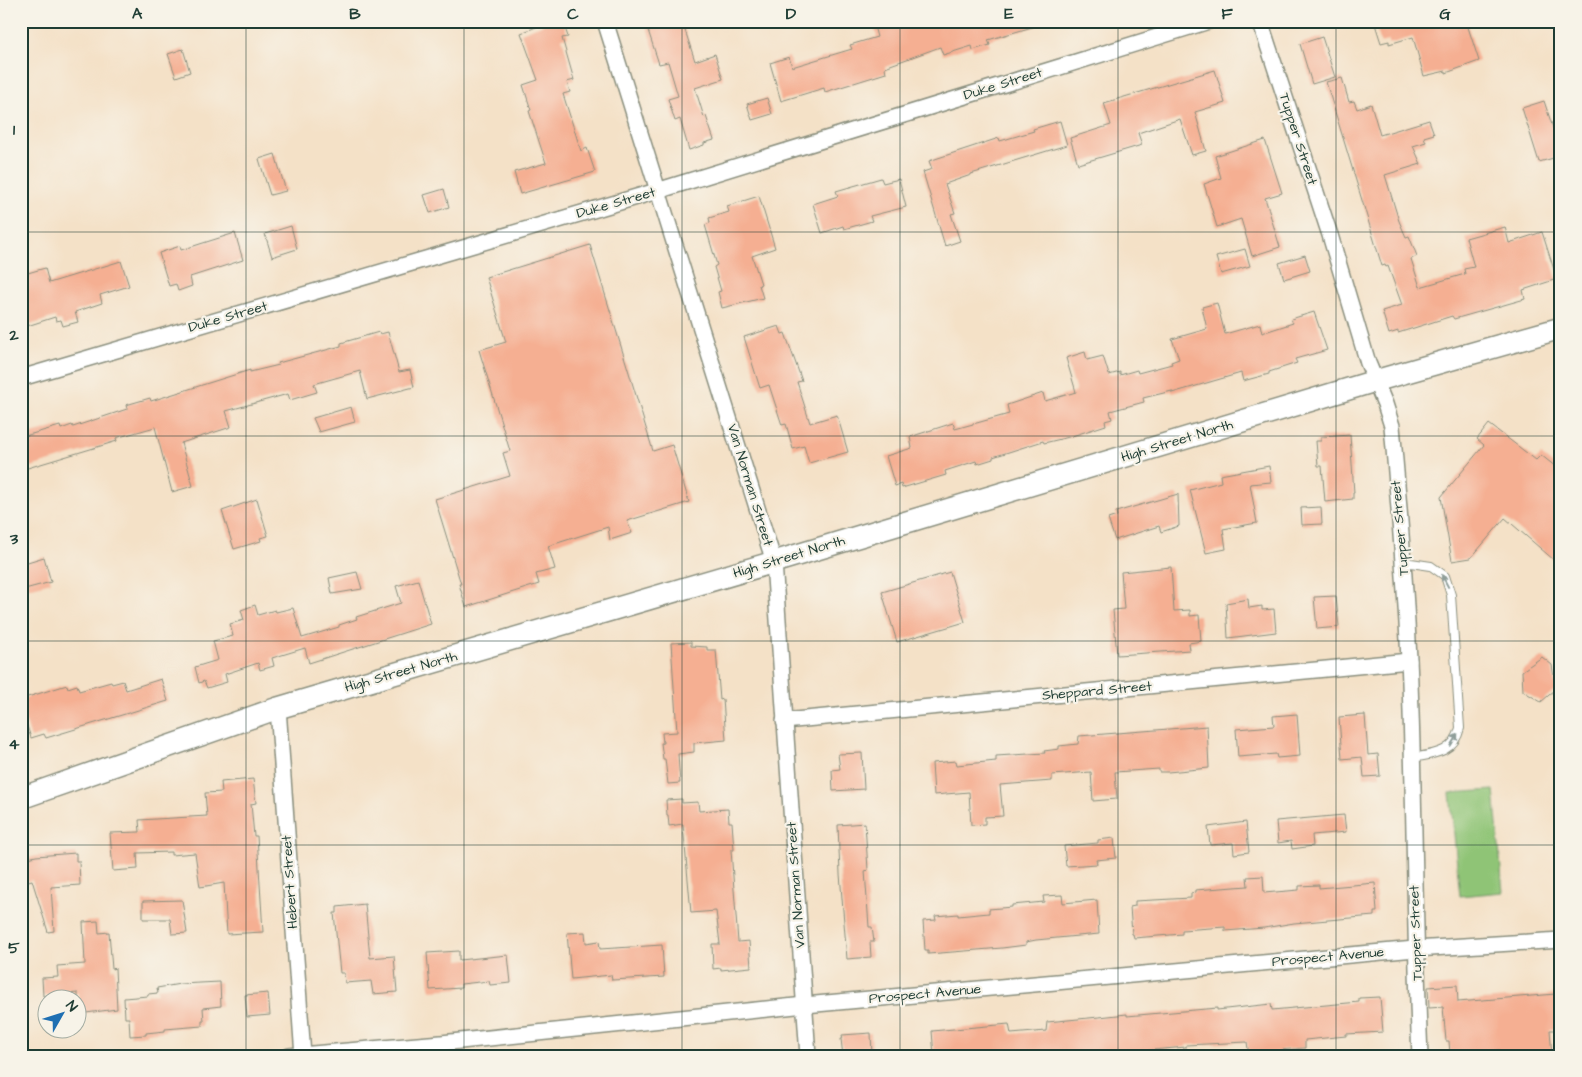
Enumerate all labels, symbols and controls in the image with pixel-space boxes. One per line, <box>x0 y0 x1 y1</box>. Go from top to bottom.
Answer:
text: A <box>132 3 143 25</box>
text: B <box>349 3 361 25</box>
text: C <box>567 3 579 25</box>
text: D <box>786 3 797 25</box>
text: E <box>1004 3 1014 25</box>
text: F <box>1221 3 1233 25</box>
text: G <box>1439 3 1451 25</box>
street label: Duke Street <box>961 62 1045 105</box>
street label: Tupper Street <box>1274 90 1322 188</box>
text: 1 <box>13 119 16 141</box>
street label: Duke Street <box>574 182 658 224</box>
street label: Duke Street <box>186 296 270 338</box>
text: 2 <box>8 324 19 346</box>
street label: High Street North <box>1119 414 1236 468</box>
street label: Van Norman Street <box>722 421 778 549</box>
street label: Tupper Street <box>1386 479 1414 576</box>
text: 3 <box>9 528 19 550</box>
street label: High Street North <box>731 530 848 584</box>
one-way arrow <box>1441 574 1450 588</box>
street label: High Street North <box>342 646 460 698</box>
street label: Sheppard Street <box>1041 676 1153 706</box>
text: 4 <box>9 733 20 755</box>
one-way arrow <box>1450 733 1459 747</box>
street label: Van Norman Street <box>782 821 810 949</box>
street label: Hebert Street <box>277 834 303 929</box>
street label: Tupper Street <box>1404 885 1428 981</box>
text: 5 <box>8 937 20 959</box>
street label: Prospect Avenue <box>1271 942 1385 972</box>
street label: Prospect Avenue <box>868 979 982 1009</box>
north arrow <box>38 990 88 1040</box>
text: N <box>61 997 82 1016</box>

